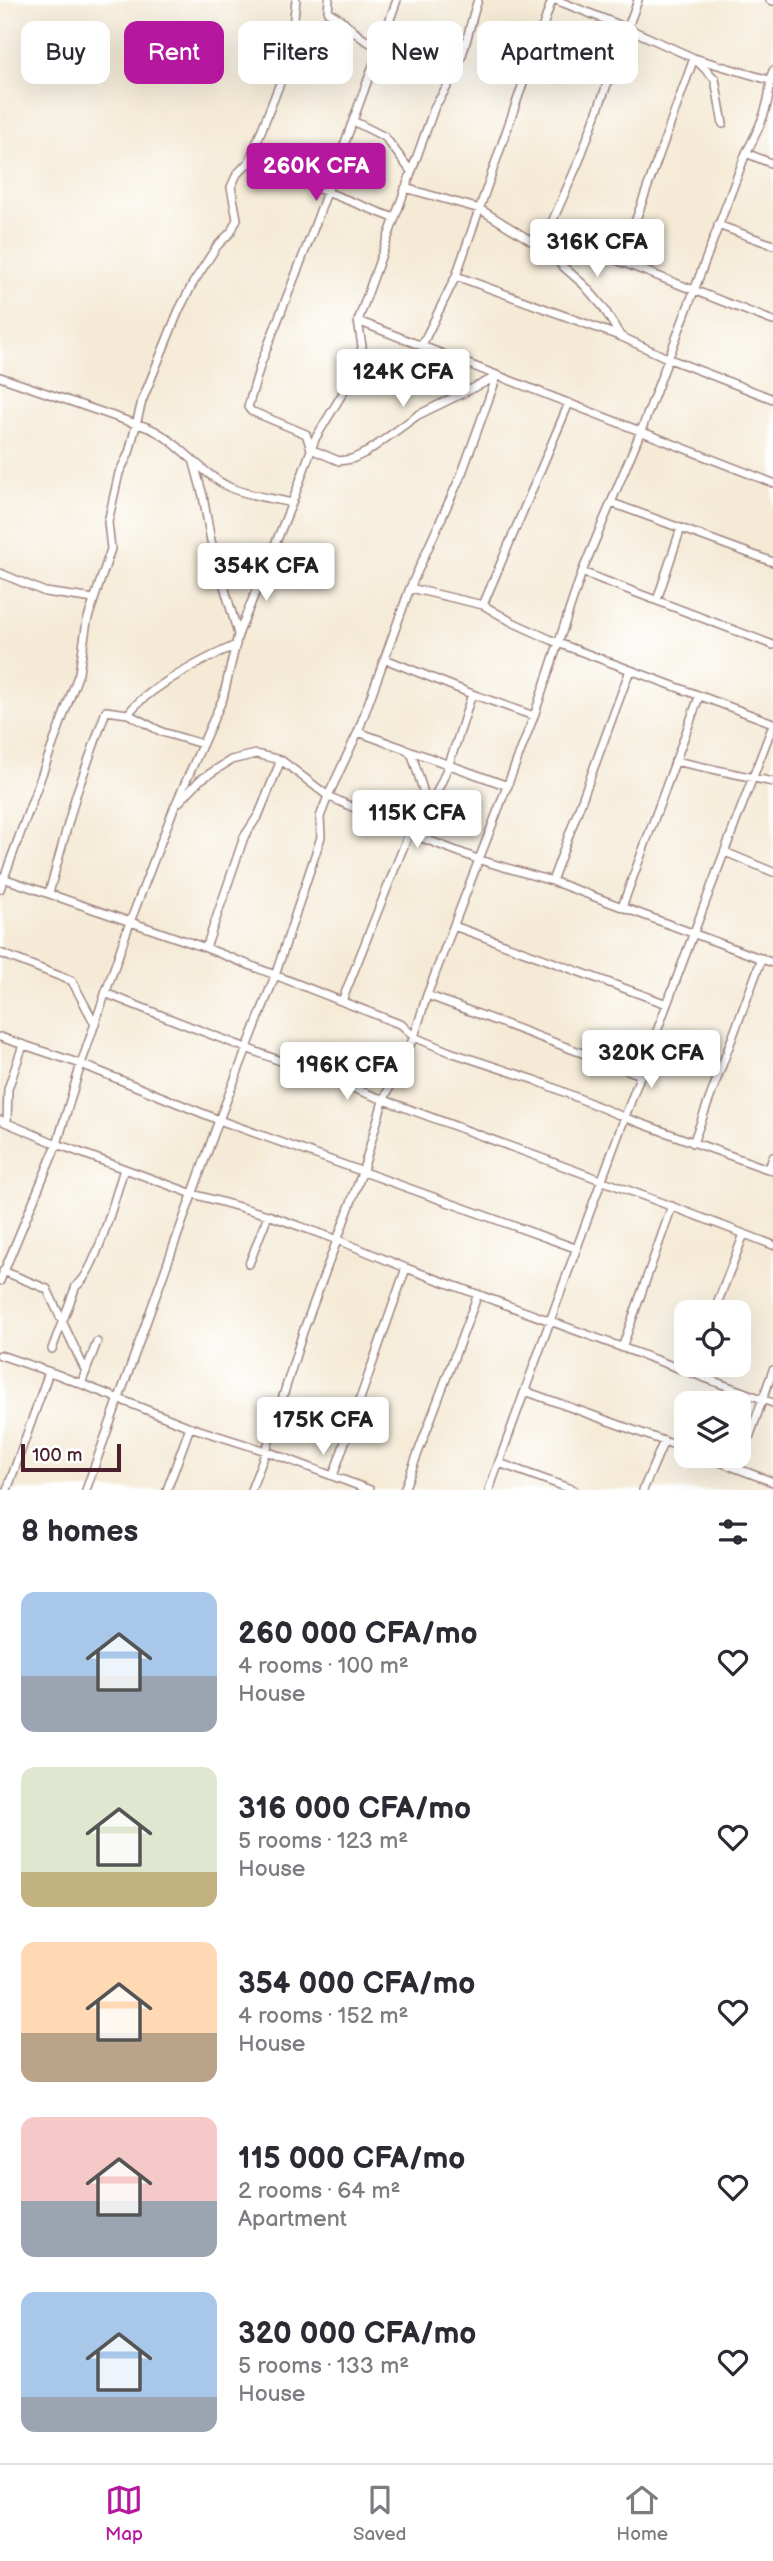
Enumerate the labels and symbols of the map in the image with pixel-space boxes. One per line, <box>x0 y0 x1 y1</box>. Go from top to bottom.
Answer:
pin: 260K CFA <box>244 144 388 203</box>
pin: 316K CFA <box>525 219 669 279</box>
pin: 124K CFA <box>331 350 475 409</box>
pin: 354K CFA <box>194 544 338 603</box>
pin: 115K CFA <box>345 790 489 850</box>
pin: 320K CFA <box>579 1030 723 1090</box>
pin: 196K CFA <box>275 1042 419 1102</box>
pin: 175K CFA <box>251 1398 395 1457</box>
scale bar <box>21 1441 121 1473</box>

